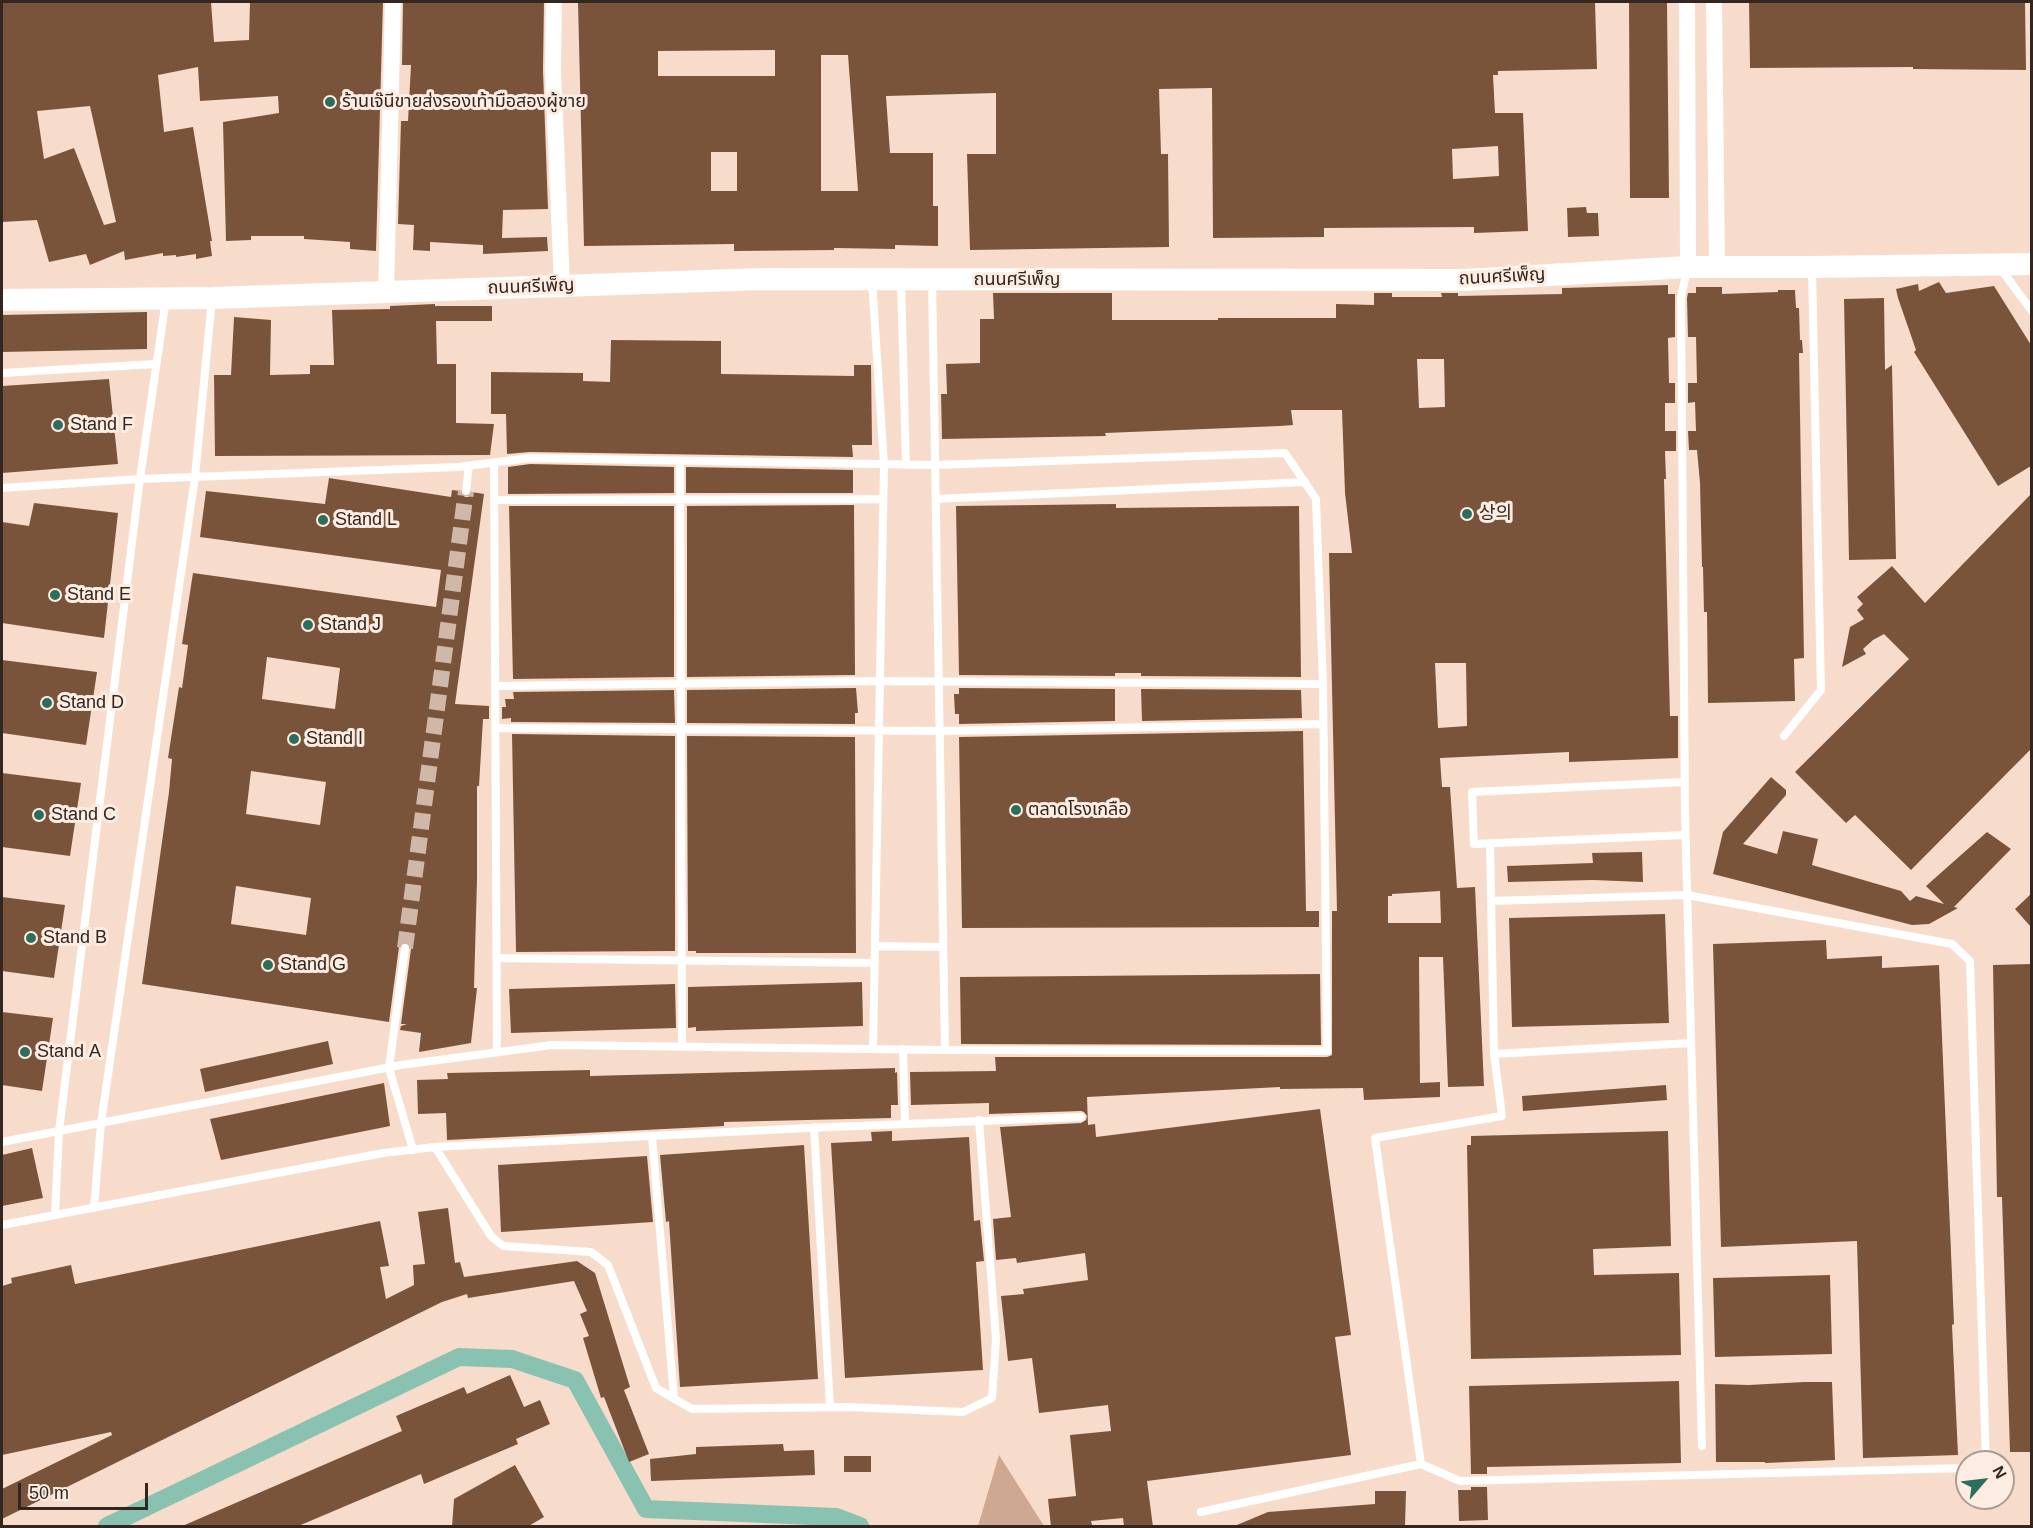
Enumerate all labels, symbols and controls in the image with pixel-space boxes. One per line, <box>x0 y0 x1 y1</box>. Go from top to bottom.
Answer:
place label: ร้านเจ๊นีขายส่งรองเท้ามือสองผู้ชาย <box>342 91 586 113</box>
marker: ร้านเจ๊นีขายส่งรองเท้ามือสองผู้ชาย <box>323 95 337 109</box>
street label: ถนนศรีเพ็ญ <box>1458 264 1546 290</box>
street label: ถนนศรีเพ็ญ <box>974 269 1060 291</box>
street label: ถนนศรีเพ็ญ <box>487 275 575 299</box>
place label: Stand F <box>70 414 133 436</box>
marker: Stand F <box>51 418 65 432</box>
place label: 상의 <box>1479 503 1512 525</box>
marker: 상의 <box>1460 507 1474 521</box>
place label: Stand L <box>335 509 397 531</box>
marker: Stand L <box>316 513 330 527</box>
place label: Stand E <box>67 584 131 606</box>
marker: Stand E <box>48 588 62 602</box>
place label: Stand J <box>320 614 381 636</box>
marker: Stand J <box>301 618 315 632</box>
place label: Stand D <box>59 692 124 714</box>
marker: Stand D <box>40 696 54 710</box>
place label: Stand I <box>306 728 363 750</box>
marker: Stand I <box>287 732 301 746</box>
place label: ตลาดโรงเกลือ <box>1028 799 1129 821</box>
marker: ตลาดโรงเกลือ <box>1009 803 1023 817</box>
place label: Stand C <box>51 804 116 826</box>
marker: Stand C <box>32 808 46 822</box>
place label: Stand B <box>43 927 107 949</box>
marker: Stand B <box>24 931 38 945</box>
place label: Stand G <box>280 954 346 976</box>
marker: Stand G <box>261 958 275 972</box>
place label: Stand A <box>37 1041 101 1063</box>
marker: Stand A <box>18 1045 32 1059</box>
north arrow <box>1955 1450 2015 1510</box>
text: N <box>1989 1463 2010 1481</box>
scale bar <box>21 1471 152 1509</box>
text: 50 m <box>29 1483 69 1503</box>

